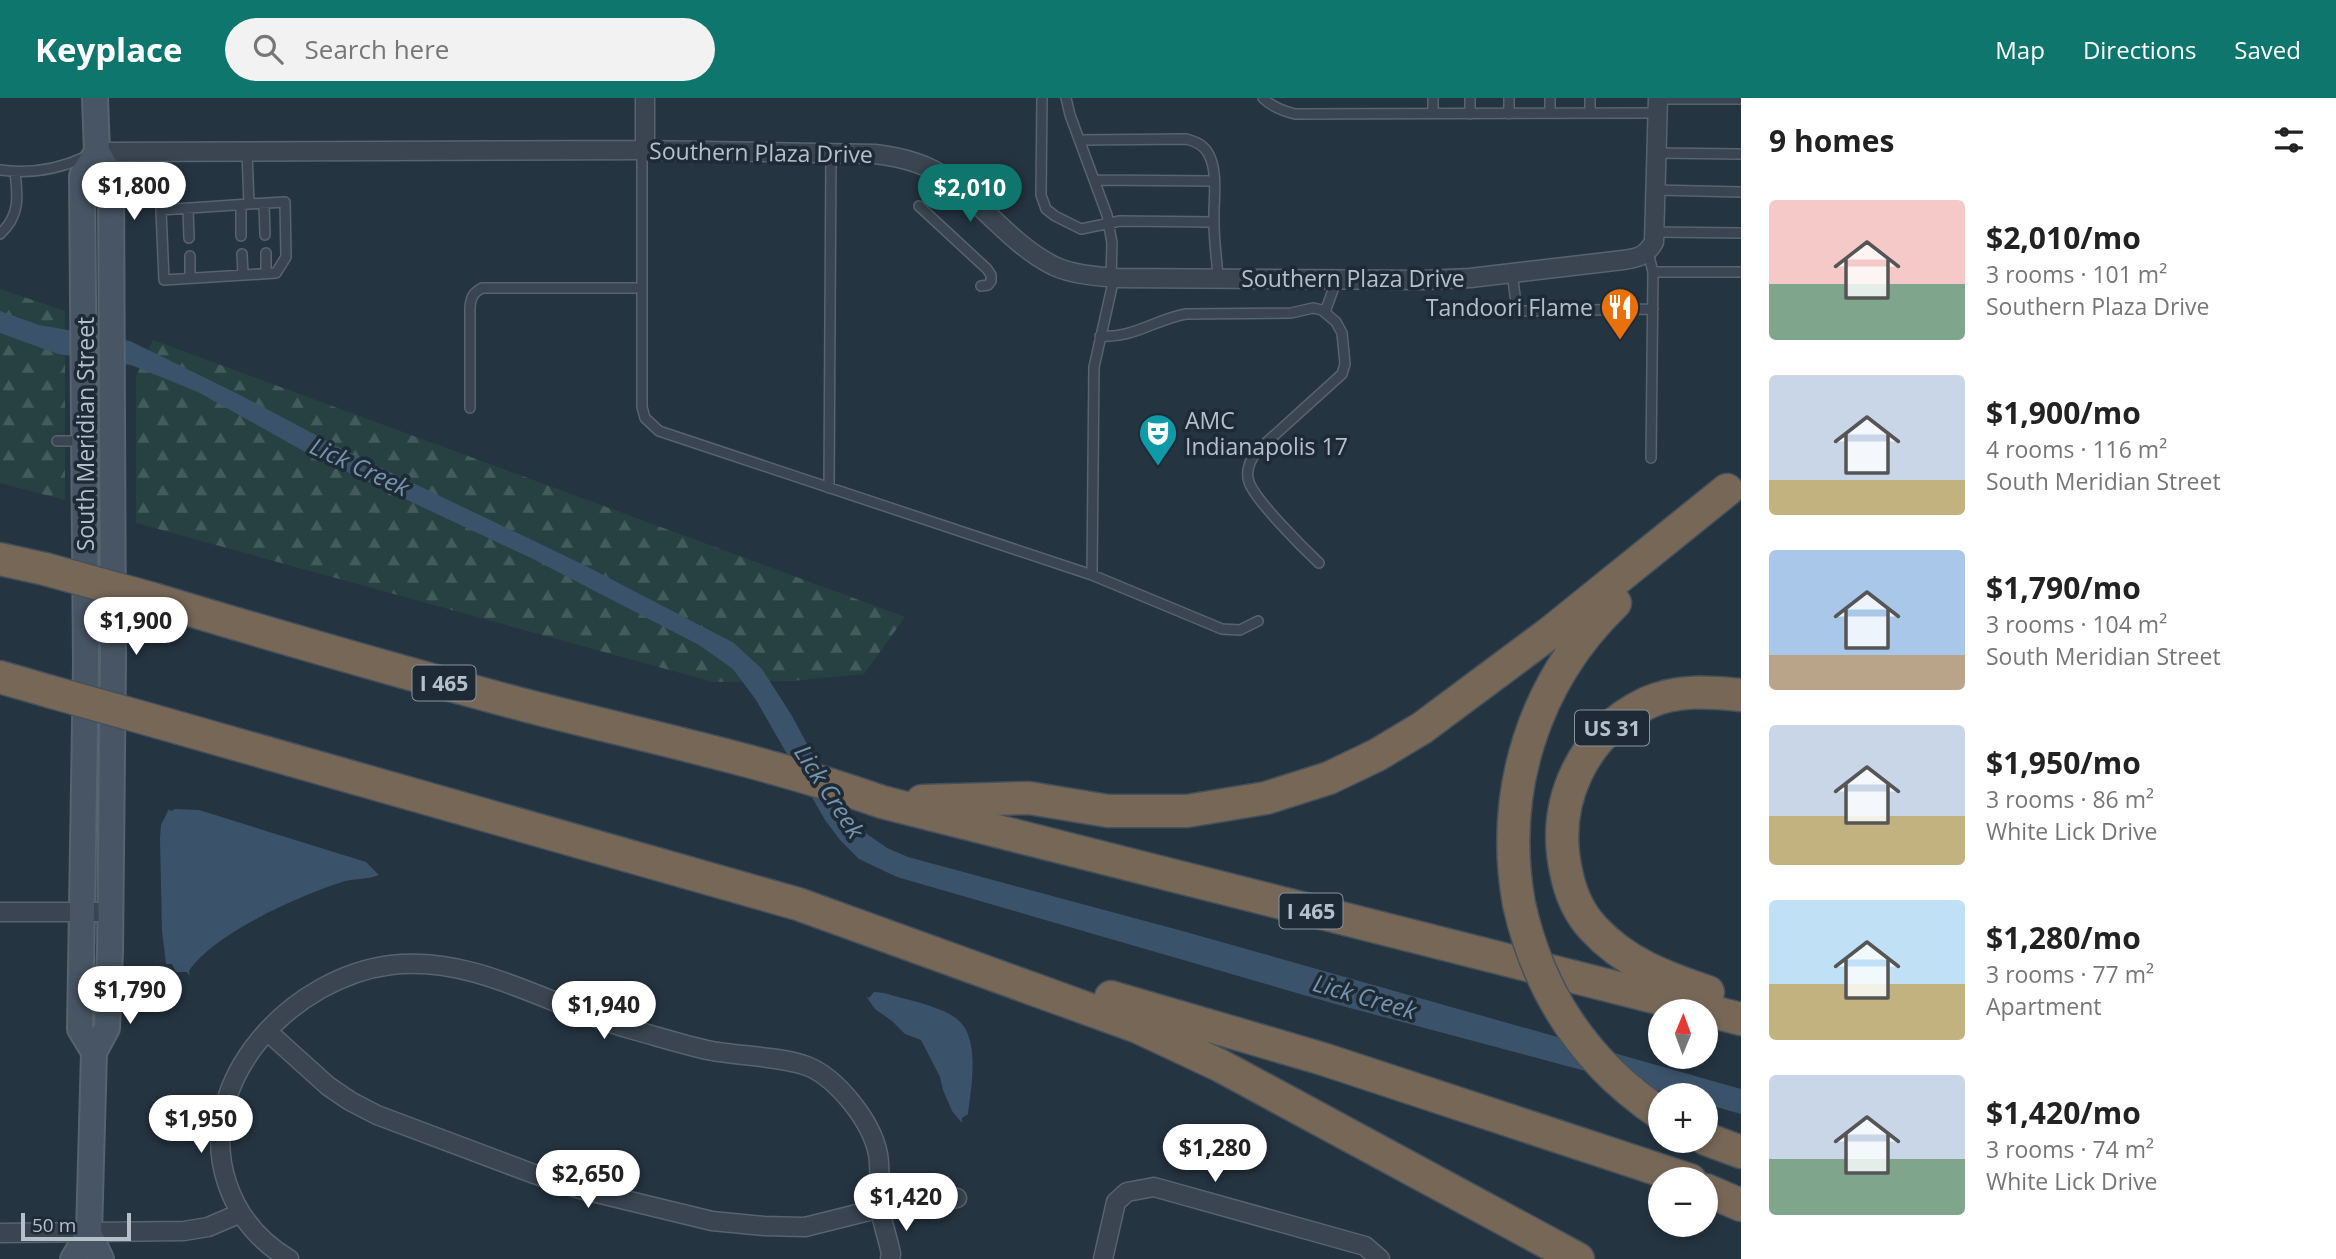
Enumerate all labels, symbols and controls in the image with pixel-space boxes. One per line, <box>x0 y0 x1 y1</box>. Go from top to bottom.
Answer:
search box <box>225 18 715 81</box>
text: Keyplace <box>35 27 183 72</box>
icon: search <box>249 30 287 68</box>
text: Search here <box>305 31 449 67</box>
text: Map <box>1995 33 2045 66</box>
text: Directions <box>2083 33 2196 66</box>
text: Saved <box>2234 33 2301 66</box>
text: 9 homes <box>1769 120 1894 161</box>
icon: filters <box>2270 121 2308 159</box>
street label: Southern Plaza Drive <box>649 134 873 170</box>
pin: $1,800 <box>77 162 191 222</box>
pin: $2,010 <box>913 164 1027 224</box>
text: $1,800 <box>98 169 170 201</box>
text: $2,010 <box>934 171 1006 203</box>
text: $2,010/mo <box>1986 217 2141 258</box>
icon: home <box>1825 228 1909 312</box>
text: 3 rooms · 101 m² <box>1986 258 2167 290</box>
street label: Southern Plaza Drive <box>1241 262 1465 294</box>
restaurant icon: Tandoori Flame <box>1599 286 1641 341</box>
text: Southern Plaza Drive <box>1986 290 2210 322</box>
place label: Tandoori Flame <box>1426 291 1593 323</box>
street label: South Meridian Street <box>69 317 101 551</box>
text: $1,900/mo <box>1986 392 2141 433</box>
icon: home <box>1825 403 1909 487</box>
place label: AMC Indianapolis 17 <box>1185 404 1348 462</box>
theatre icon: AMC Indianapolis 17 <box>1137 412 1179 467</box>
water label: Lick Creek <box>305 429 416 504</box>
text: 4 rooms · 116 m² <box>1986 433 2167 465</box>
text: South Meridian Street <box>1986 465 2221 497</box>
text: $1,790/mo <box>1986 567 2141 608</box>
icon: home <box>1825 578 1909 662</box>
pin: $1,900 <box>79 598 193 657</box>
text: $1,900 <box>100 604 172 636</box>
text: 3 rooms · 104 m² <box>1986 608 2167 640</box>
text: South Meridian Street <box>1986 640 2221 672</box>
road number: I 465 <box>412 666 476 700</box>
road number: US 31 <box>1575 710 1649 746</box>
water label: Lick Creek <box>787 738 873 845</box>
text: $1,950/mo <box>1986 742 2141 783</box>
icon: home <box>1825 753 1909 837</box>
text: 3 rooms · 86 m² <box>1986 783 2154 815</box>
text: White Lick Drive <box>1986 815 2157 847</box>
road number: I 465 <box>1280 894 1342 928</box>
text: $1,280/mo <box>1986 917 2141 958</box>
icon: home <box>1825 928 1909 1012</box>
text: 3 rooms · 77 m² <box>1986 958 2154 990</box>
water label: Lick Creek <box>1310 966 1422 1027</box>
pin: $1,790 <box>73 967 187 1026</box>
text: $1,790 <box>94 973 166 1005</box>
pin: $1,940 <box>547 982 661 1041</box>
text: $1,940 <box>568 988 640 1020</box>
text: Apartment <box>1986 990 2102 1022</box>
north arrow <box>1648 999 1718 1069</box>
map controls <box>1648 999 1718 1237</box>
button: + <box>1648 1083 1718 1153</box>
text: $1,420/mo <box>1986 1092 2141 1133</box>
pin: $1,950 <box>144 1096 258 1155</box>
text: $1,950 <box>165 1102 237 1134</box>
icon: home <box>1825 1103 1909 1187</box>
pin: $1,280 <box>1158 1124 1272 1184</box>
text: $1,280 <box>1179 1131 1251 1163</box>
text: 3 rooms · 74 m² <box>1986 1133 2154 1165</box>
pin: $2,650 <box>531 1150 645 1210</box>
text: $2,650 <box>552 1157 624 1189</box>
text: White Lick Drive <box>1986 1165 2157 1197</box>
button: − <box>1648 1167 1718 1237</box>
pin: $1,420 <box>849 1174 963 1233</box>
text: $1,420 <box>870 1180 942 1212</box>
scale bar <box>21 1210 131 1242</box>
text: 50 m <box>32 1212 76 1238</box>

